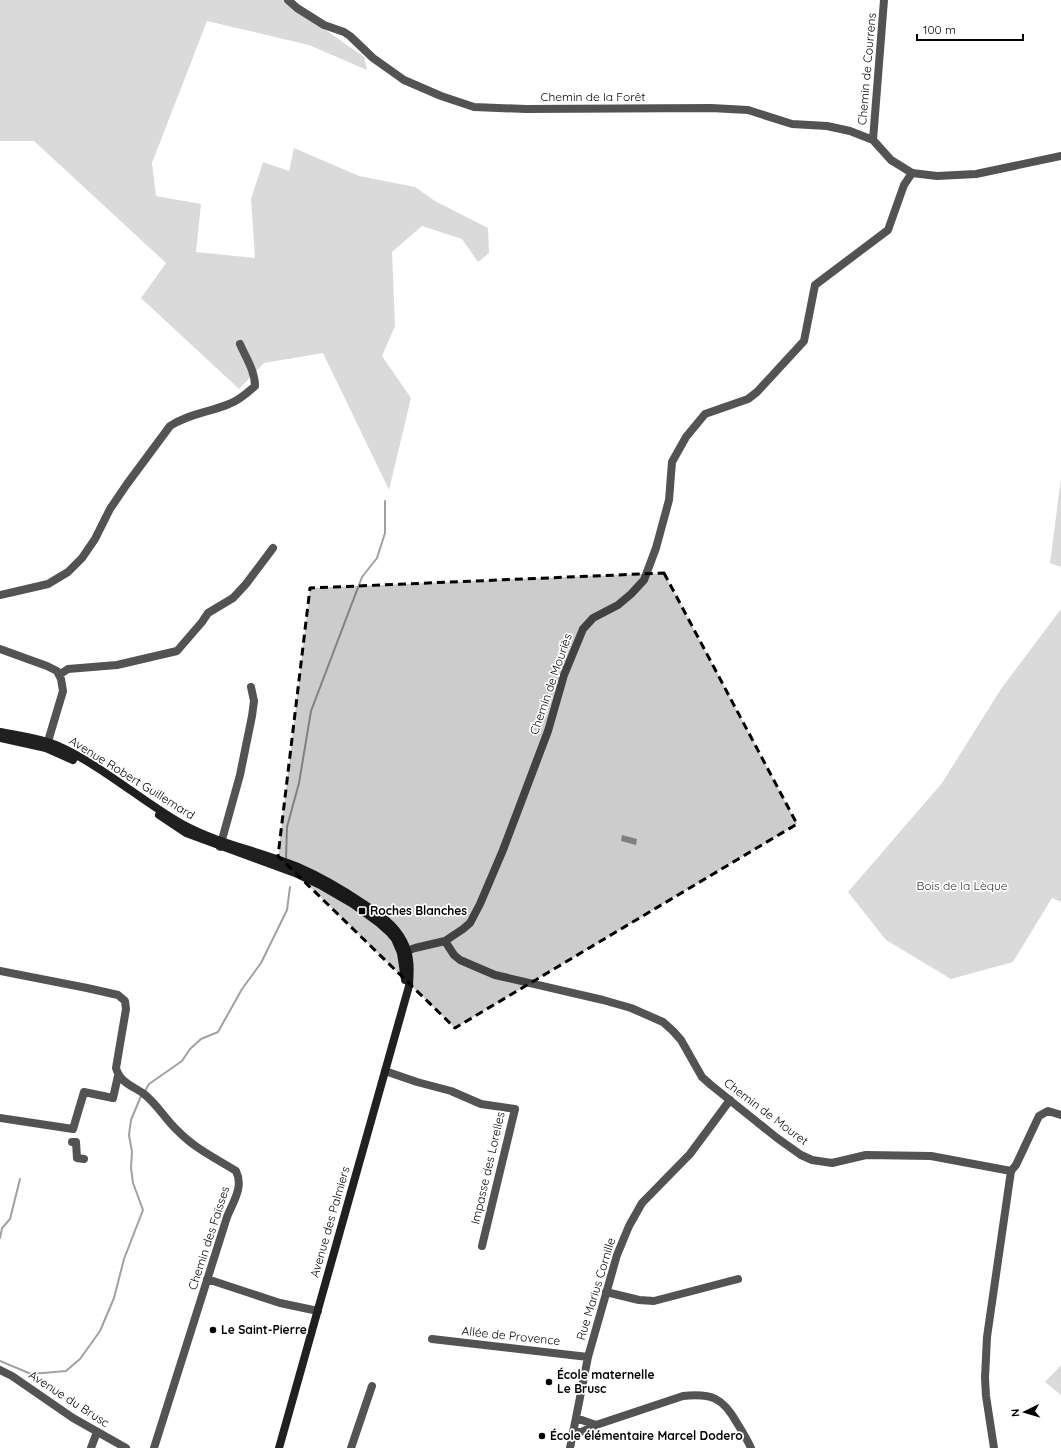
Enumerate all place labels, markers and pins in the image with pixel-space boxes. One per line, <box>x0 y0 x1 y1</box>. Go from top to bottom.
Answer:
place label: Roches Blanches <box>370 903 467 918</box>
marker: Roches Blanches <box>357 906 367 916</box>
place label: Le Saint-Pierre <box>221 1322 307 1337</box>
marker: Le Saint-Pierre <box>208 1325 218 1335</box>
place label: École maternelle Le Brusc <box>557 1367 655 1396</box>
marker: École maternelle Le Brusc <box>544 1377 554 1387</box>
place label: École élémentaire Marcel Dodero <box>550 1428 743 1443</box>
marker: École élémentaire Marcel Dodero <box>537 1431 547 1441</box>

